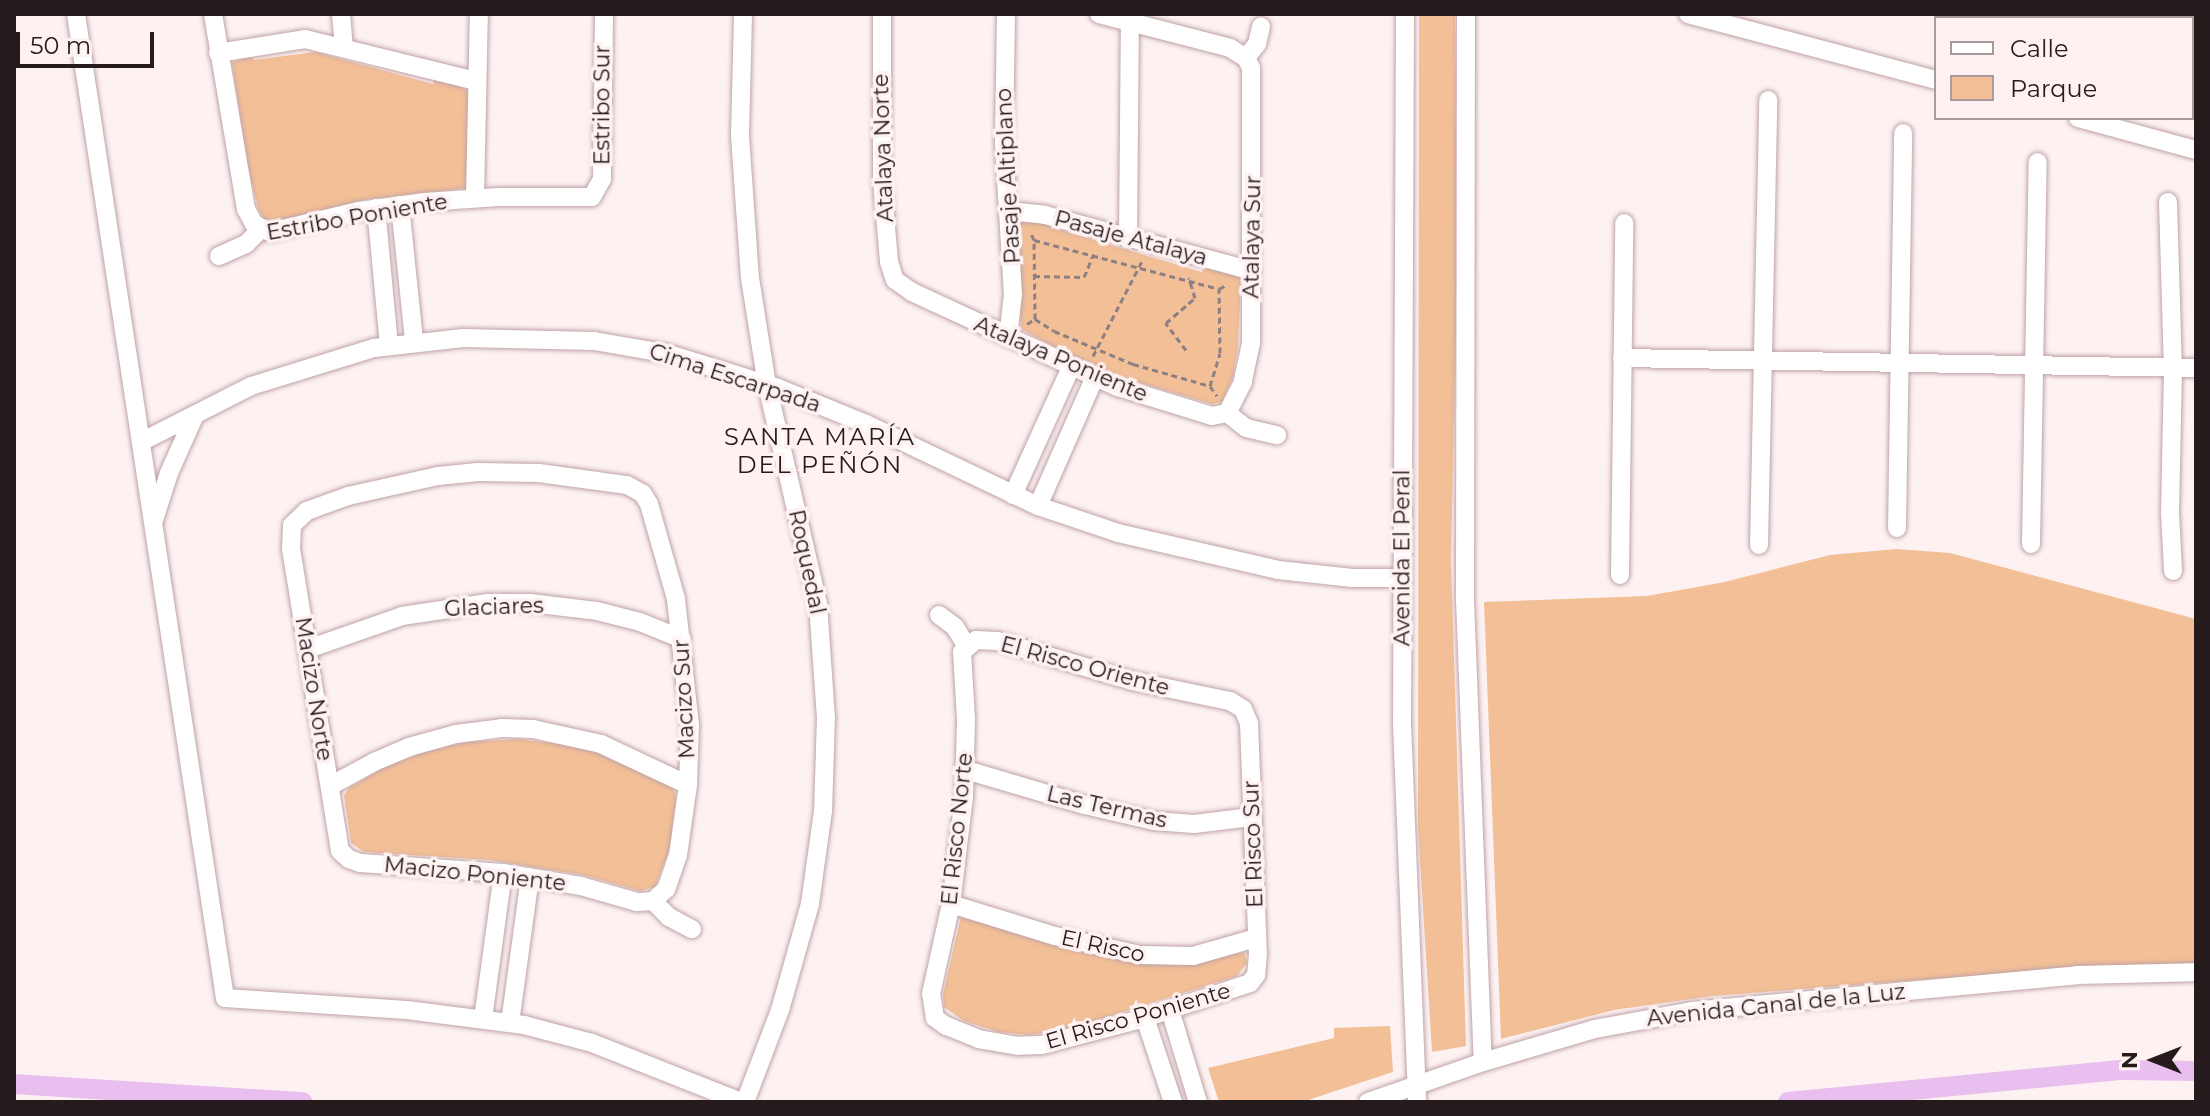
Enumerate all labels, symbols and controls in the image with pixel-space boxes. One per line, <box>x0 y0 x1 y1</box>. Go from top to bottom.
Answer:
scale bar <box>20 16 158 66</box>
legend <box>1934 16 2194 120</box>
text: 50 m <box>30 31 91 60</box>
text: Calle <box>2010 34 2068 63</box>
street label: Estribo Sur <box>589 45 615 165</box>
street label: Atalaya Norte <box>867 73 899 223</box>
text: Parque <box>2010 74 2097 103</box>
street label: Pasaje Altiplano <box>990 87 1026 265</box>
street label: Atalaya Sur <box>1238 175 1266 299</box>
street label: Estribo Poniente <box>264 188 450 246</box>
street label: Pasaje Atalaya <box>1052 205 1210 271</box>
street label: Atalaya Poniente <box>970 311 1152 407</box>
street label: Cima Escarpada <box>646 338 824 418</box>
district label: SANTA MARÍA DEL PEÑÓN <box>724 423 916 479</box>
street label: Avenida El Peral <box>1389 470 1415 646</box>
street label: Roquedal <box>783 507 831 617</box>
street label: Glaciares <box>444 592 544 622</box>
street label: Macizo Norte <box>290 615 338 763</box>
street label: El Risco Oriente <box>998 631 1172 701</box>
street label: Macizo Sur <box>668 638 700 760</box>
street label: El Risco Norte <box>936 751 978 907</box>
street label: Las Termas <box>1044 780 1170 834</box>
street label: El Risco Sur <box>1238 780 1268 908</box>
street label: Macizo Poniente <box>383 851 567 897</box>
street label: El Risco <box>1059 924 1147 968</box>
street label: El Risco Poniente <box>1043 977 1233 1055</box>
street label: Avenida Canal de la Luz <box>1645 978 1907 1032</box>
north arrow <box>2114 1020 2194 1100</box>
text: N <box>2116 1051 2143 1069</box>

